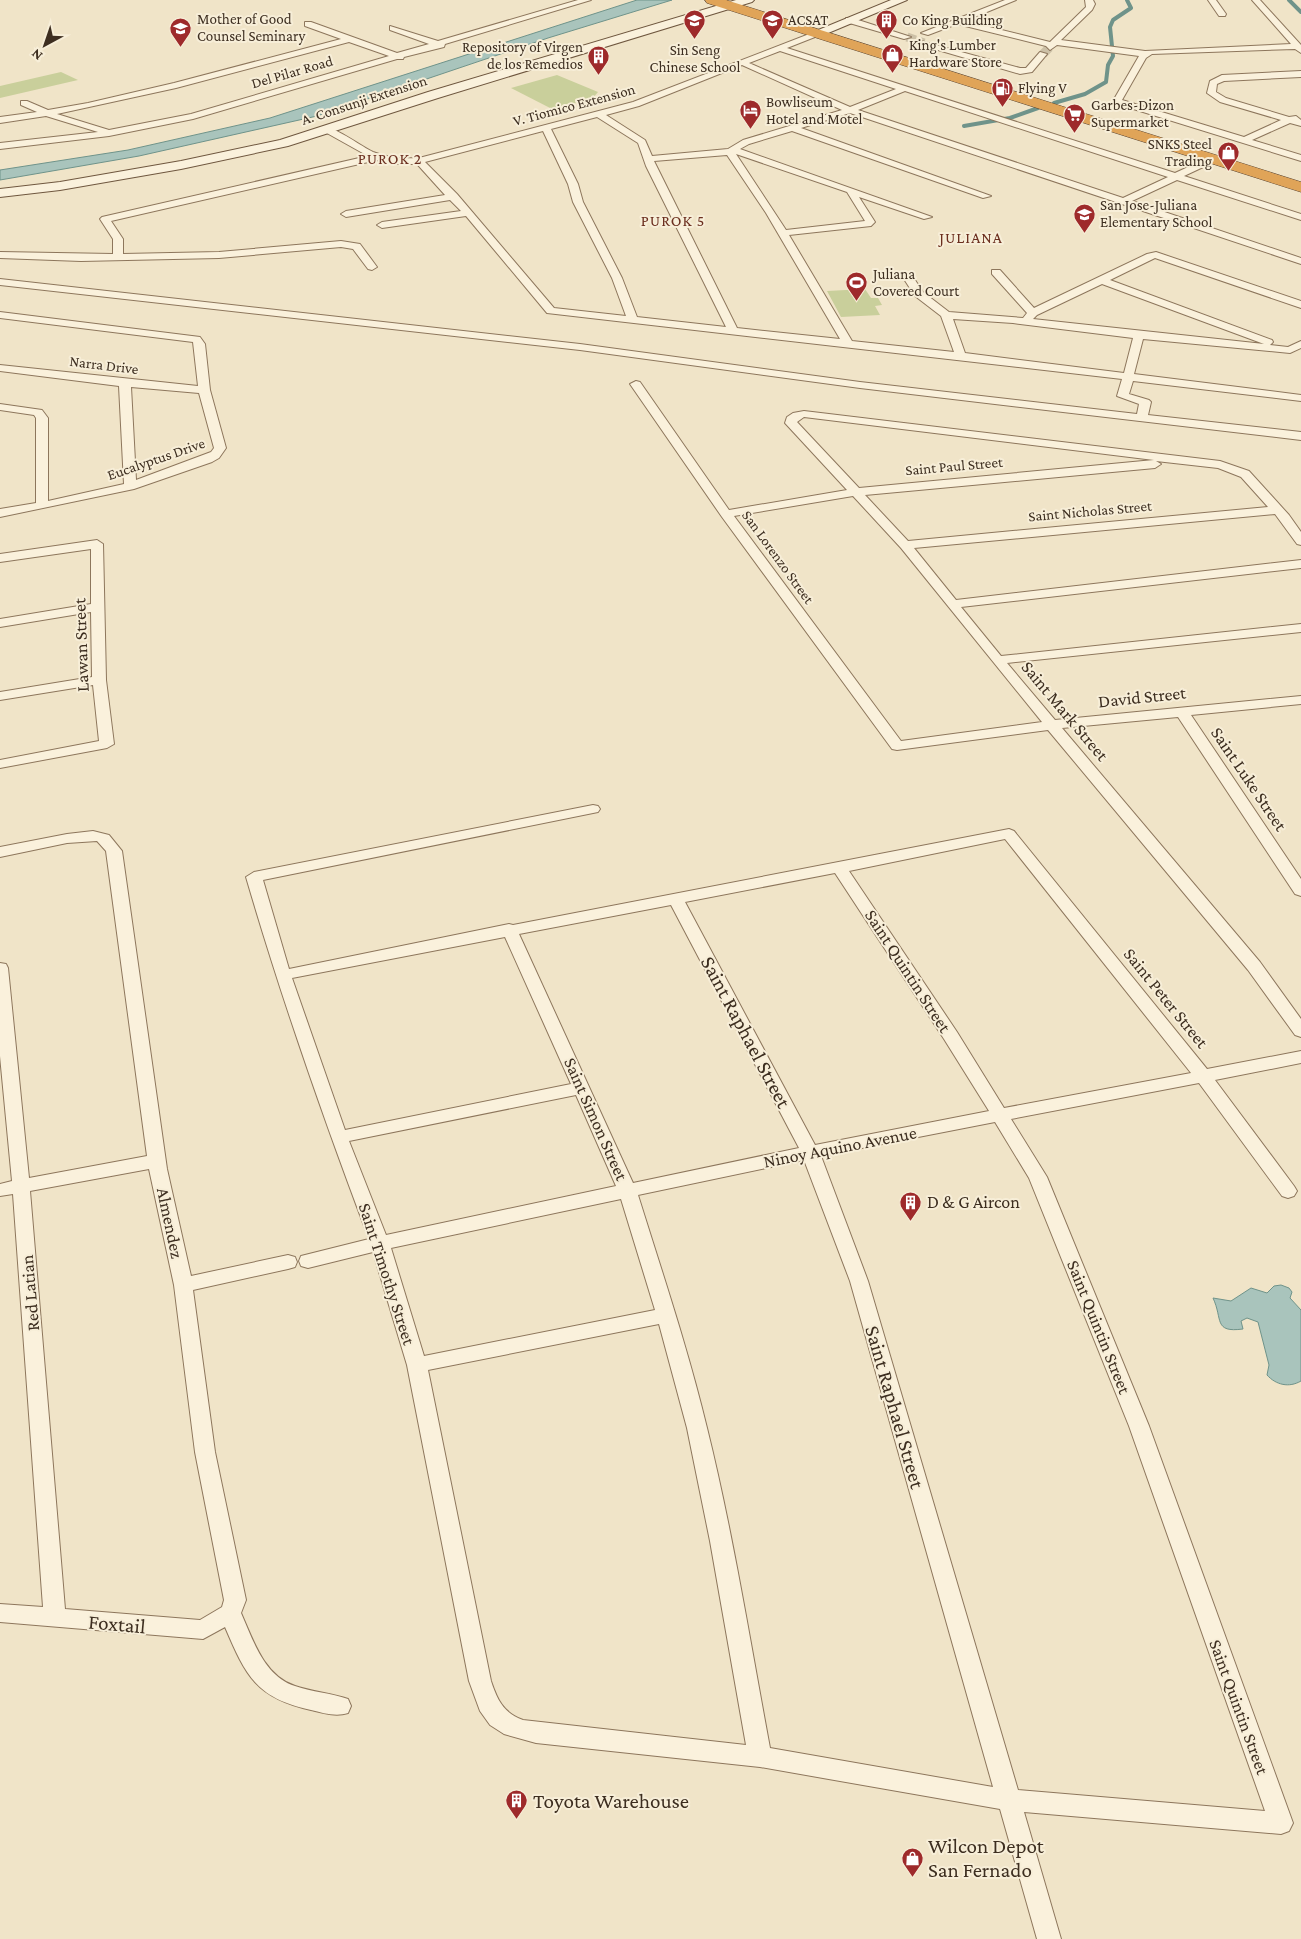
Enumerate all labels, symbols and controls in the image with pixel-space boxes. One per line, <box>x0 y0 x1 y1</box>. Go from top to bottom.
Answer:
school or university icon: ACSAT <box>760 8 784 39</box>
building icon: Co King Building <box>874 8 898 39</box>
school or university icon: Sin Seng Chinese School <box>683 9 707 40</box>
place label: Mother of Good Counsel Seminary <box>197 11 305 45</box>
place label: ACSAT <box>788 12 829 28</box>
place label: Co King Building <box>902 12 1003 29</box>
school or university icon: Mother of Good Counsel Seminary <box>169 16 193 47</box>
north arrow <box>20 20 70 70</box>
place label: King's Lumber Hardware Store <box>909 37 1002 70</box>
place label: Repository of Virgen de los Remedios <box>462 39 583 72</box>
place label: Sin Seng Chinese School <box>650 42 740 75</box>
shop icon: King's Lumber Hardware Store <box>881 42 905 73</box>
building icon: Repository of Virgen de los Remedios <box>587 44 611 75</box>
text: N <box>27 45 45 64</box>
street label: Del Pilar Road <box>249 53 335 91</box>
street label: A. Consunji Extension <box>299 72 429 129</box>
fuel station icon: Flying V <box>990 76 1014 107</box>
place label: Flying V <box>1018 80 1067 97</box>
street label: V. Tiomico Extension <box>511 81 637 129</box>
place label: Bowliseum Hotel and Motel <box>766 94 863 127</box>
place label: Garbes-Dizon Supermarket <box>1091 97 1174 131</box>
hotel icon: Bowliseum Hotel and Motel <box>738 99 762 130</box>
supermarket icon: Garbes-Dizon Supermarket <box>1063 102 1087 133</box>
place label: SNKS Steel Trading <box>1148 136 1212 170</box>
shop icon: SNKS Steel Trading <box>1216 141 1240 172</box>
district label: PUROK 2 <box>358 150 422 167</box>
place label: San Jose-Juliana Elementary School <box>1100 197 1212 231</box>
school or university icon: San Jose-Juliana Elementary School <box>1072 202 1096 233</box>
district label: PUROK 5 <box>641 212 705 229</box>
district label: JULIANA <box>937 229 1003 247</box>
place label: Juliana Covered Court <box>871 266 960 299</box>
sports icon: Juliana Covered Court <box>845 271 869 302</box>
street label: Narra Drive <box>69 353 140 377</box>
street label: Eucalyptus Drive <box>105 435 208 484</box>
street label: Saint Paul Street <box>905 454 1004 478</box>
street label: Saint Nicholas Street <box>1028 498 1153 524</box>
street label: San Lorenzo Street <box>739 507 818 608</box>
street label: Lawan Street <box>69 597 93 692</box>
street label: Saint Mark Street <box>1017 657 1113 766</box>
street label: David Street <box>1097 682 1188 712</box>
street label: Saint Luke Street <box>1207 723 1292 836</box>
street label: Saint Quintin Street <box>861 906 956 1037</box>
street label: Saint Peter Street <box>1120 944 1213 1053</box>
street label: Saint Raphael Street <box>696 952 797 1113</box>
street label: Saint Simon Street <box>560 1055 632 1184</box>
street label: Ninoy Aquino Avenue <box>762 1122 918 1172</box>
street label: Almendez <box>153 1186 187 1261</box>
building icon: D & G Aircon <box>899 1190 923 1221</box>
place label: D & G Aircon <box>927 1192 1020 1212</box>
street label: Saint Timothy Street <box>355 1201 420 1348</box>
street label: Red Latian <box>17 1254 43 1332</box>
street label: Saint Quintin Street <box>1063 1257 1135 1398</box>
street label: Saint Raphael Street <box>860 1323 930 1492</box>
street label: Foxtail <box>87 1610 147 1638</box>
street label: Saint Quintin Street <box>1205 1637 1273 1778</box>
building icon: Toyota Warehouse <box>505 1789 529 1820</box>
place label: Toyota Warehouse <box>533 1789 689 1813</box>
place label: Wilcon Depot San Fernado <box>928 1834 1045 1882</box>
shop icon: Wilcon Depot San Fernado <box>900 1846 924 1877</box>

